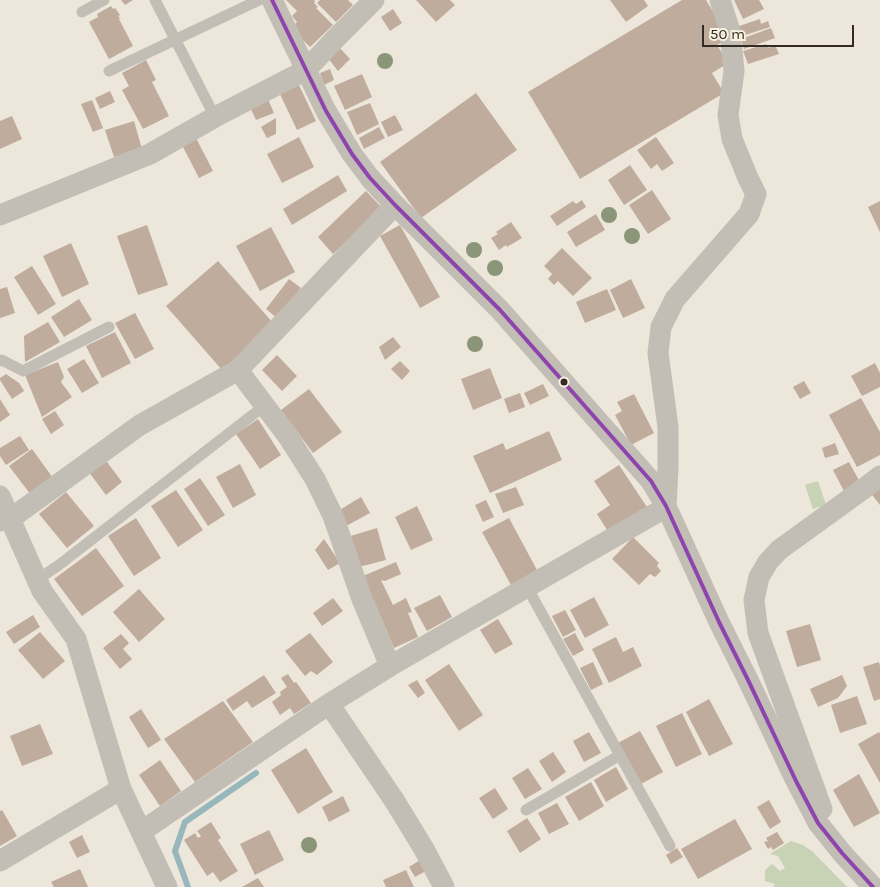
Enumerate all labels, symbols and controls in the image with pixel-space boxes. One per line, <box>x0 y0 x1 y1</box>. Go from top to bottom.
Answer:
scale bar <box>705 15 858 47</box>
text: 50 m <box>710 25 745 43</box>
unlabelled marker <box>559 377 569 387</box>

